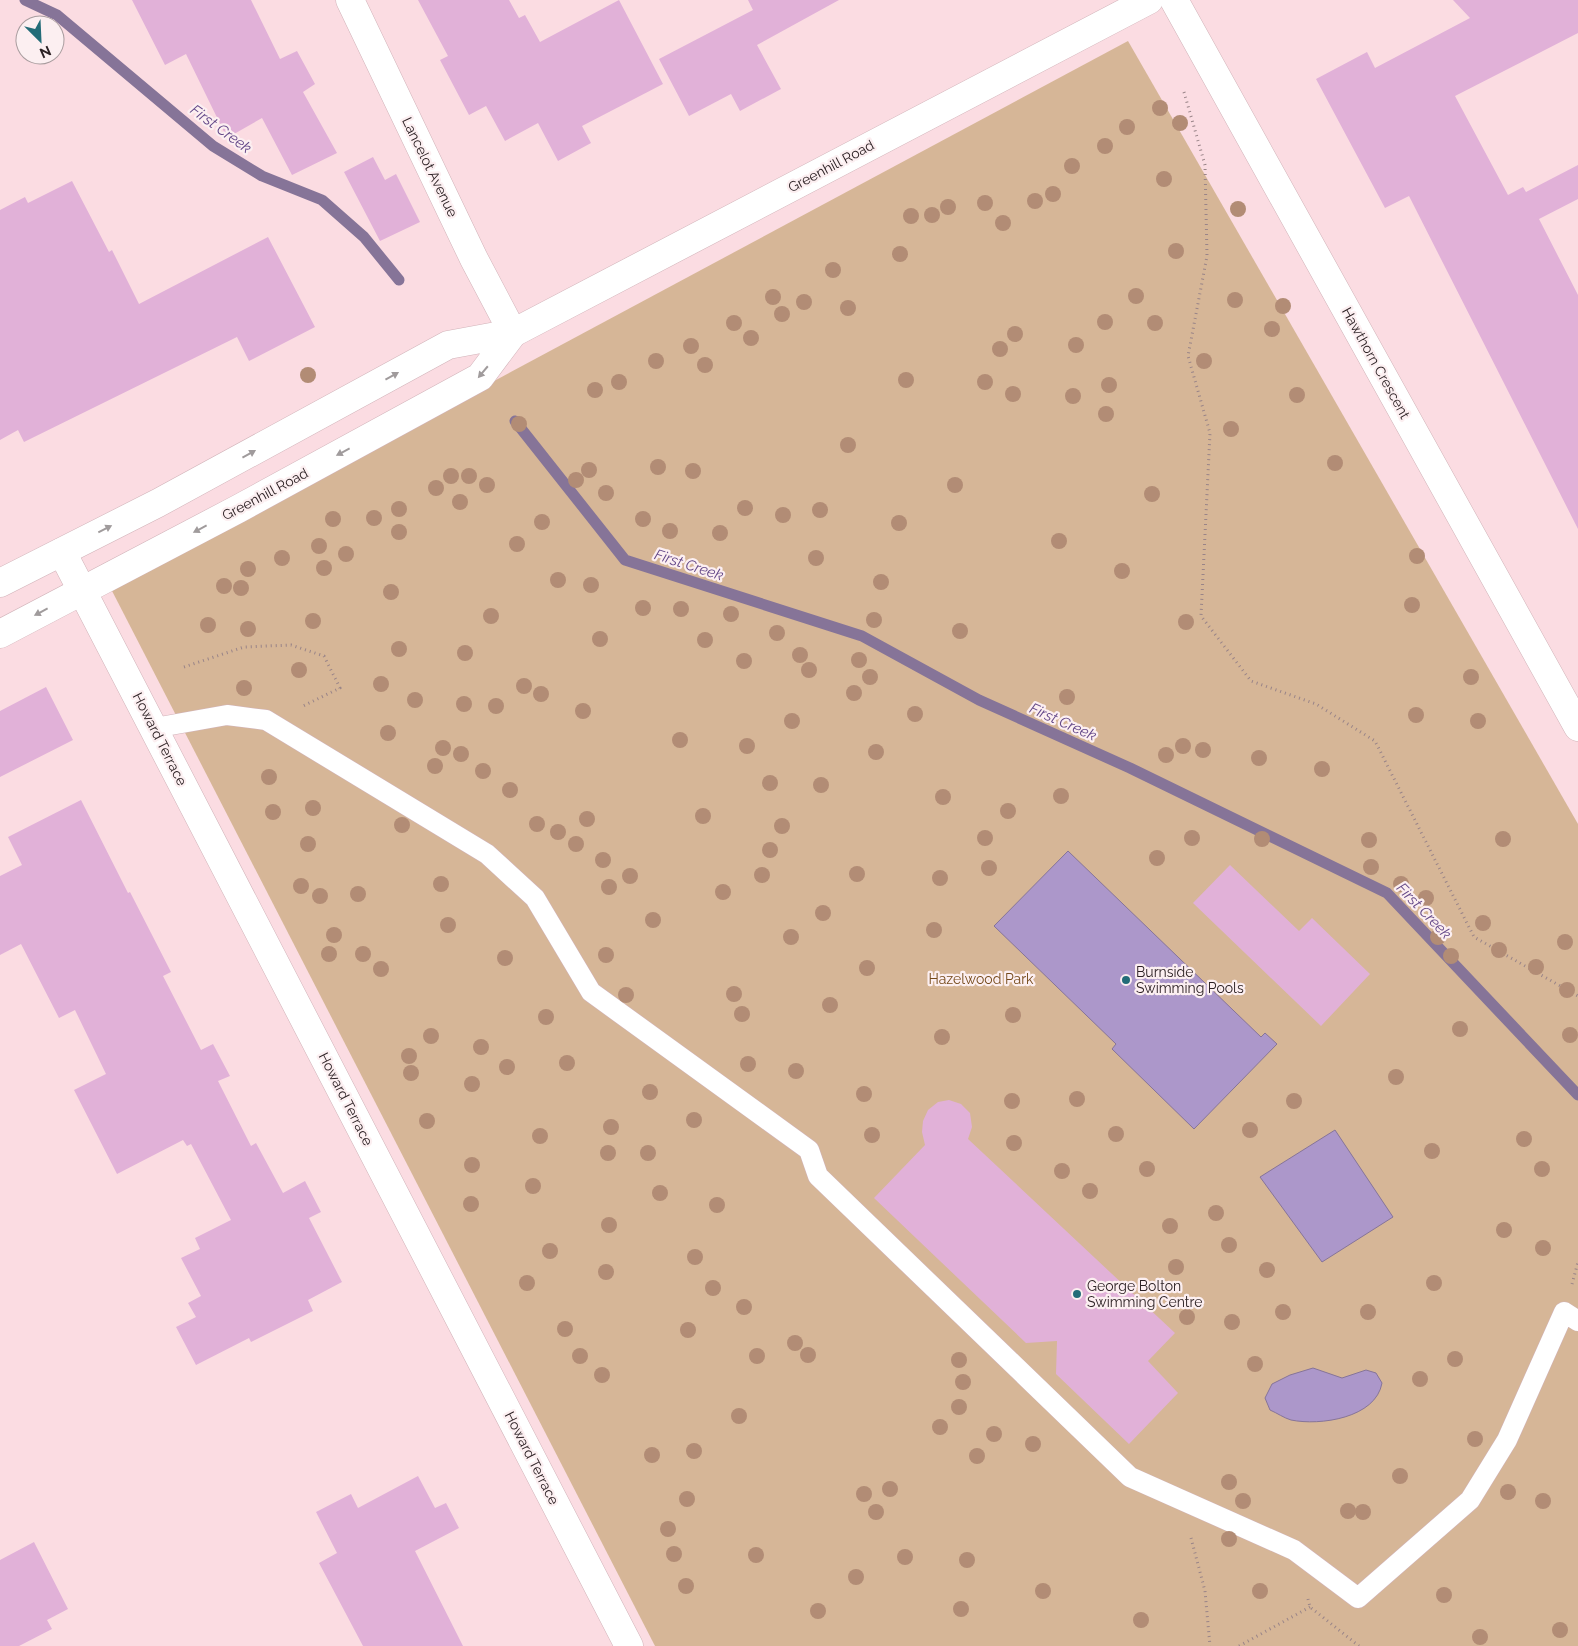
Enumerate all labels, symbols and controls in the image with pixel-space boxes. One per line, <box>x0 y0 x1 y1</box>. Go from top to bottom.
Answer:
north arrow <box>15 15 65 65</box>
text: N <box>37 42 53 61</box>
water label: First Creek <box>187 101 255 157</box>
street label: Lancelot Avenue <box>399 115 461 219</box>
street label: Greenhill Road <box>785 137 877 195</box>
street label: Hawthorn Crescent <box>1339 305 1413 422</box>
one-way arrow <box>478 365 489 378</box>
one-way arrow <box>385 372 399 380</box>
one-way arrow <box>336 447 349 456</box>
one-way arrow <box>243 449 256 458</box>
street label: Greenhill Road <box>219 465 311 523</box>
one-way arrow <box>193 524 206 533</box>
one-way arrow <box>98 525 113 533</box>
water label: First Creek <box>652 545 726 585</box>
one-way arrow <box>34 608 48 616</box>
street label: Howard Terrace <box>130 690 190 788</box>
water label: First Creek <box>1027 699 1099 745</box>
water label: First Creek <box>1393 879 1455 943</box>
place label: Burnside Swimming Pools <box>1136 964 1244 996</box>
park label: Hazelwood Park <box>928 971 1034 987</box>
marker: Burnside Swimming Pools <box>1120 974 1132 986</box>
street label: Howard Terrace <box>316 1050 376 1148</box>
place label: George Bolton Swimming Centre <box>1087 1278 1202 1310</box>
marker: George Bolton Swimming Centre <box>1071 1288 1083 1300</box>
street label: Howard Terrace <box>502 1409 562 1507</box>

